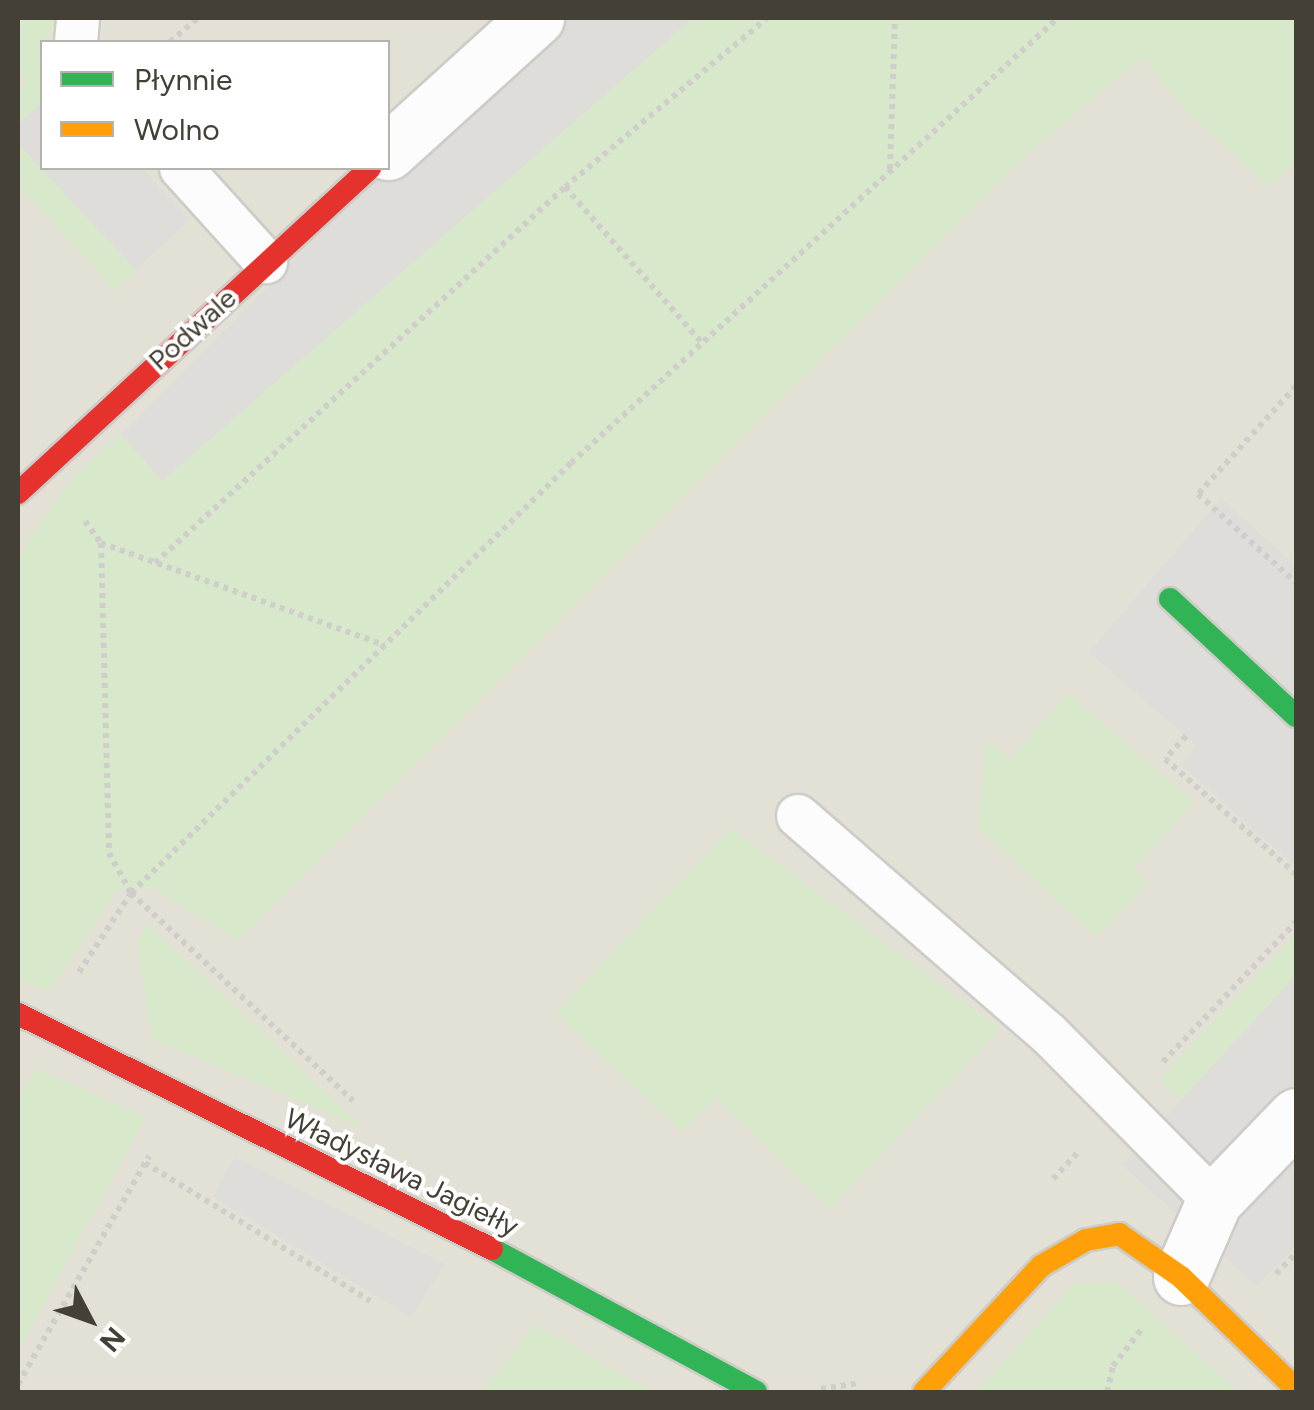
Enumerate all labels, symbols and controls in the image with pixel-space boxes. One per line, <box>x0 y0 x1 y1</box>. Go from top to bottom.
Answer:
legend <box>40 40 390 170</box>
text: Płynnie <box>134 61 232 98</box>
text: Wolno <box>134 111 220 148</box>
street label: Podwale <box>141 281 243 377</box>
street label: Władysława Jagiełły <box>280 1101 524 1243</box>
north arrow <box>40 1270 140 1370</box>
text: N <box>93 1320 133 1359</box>

